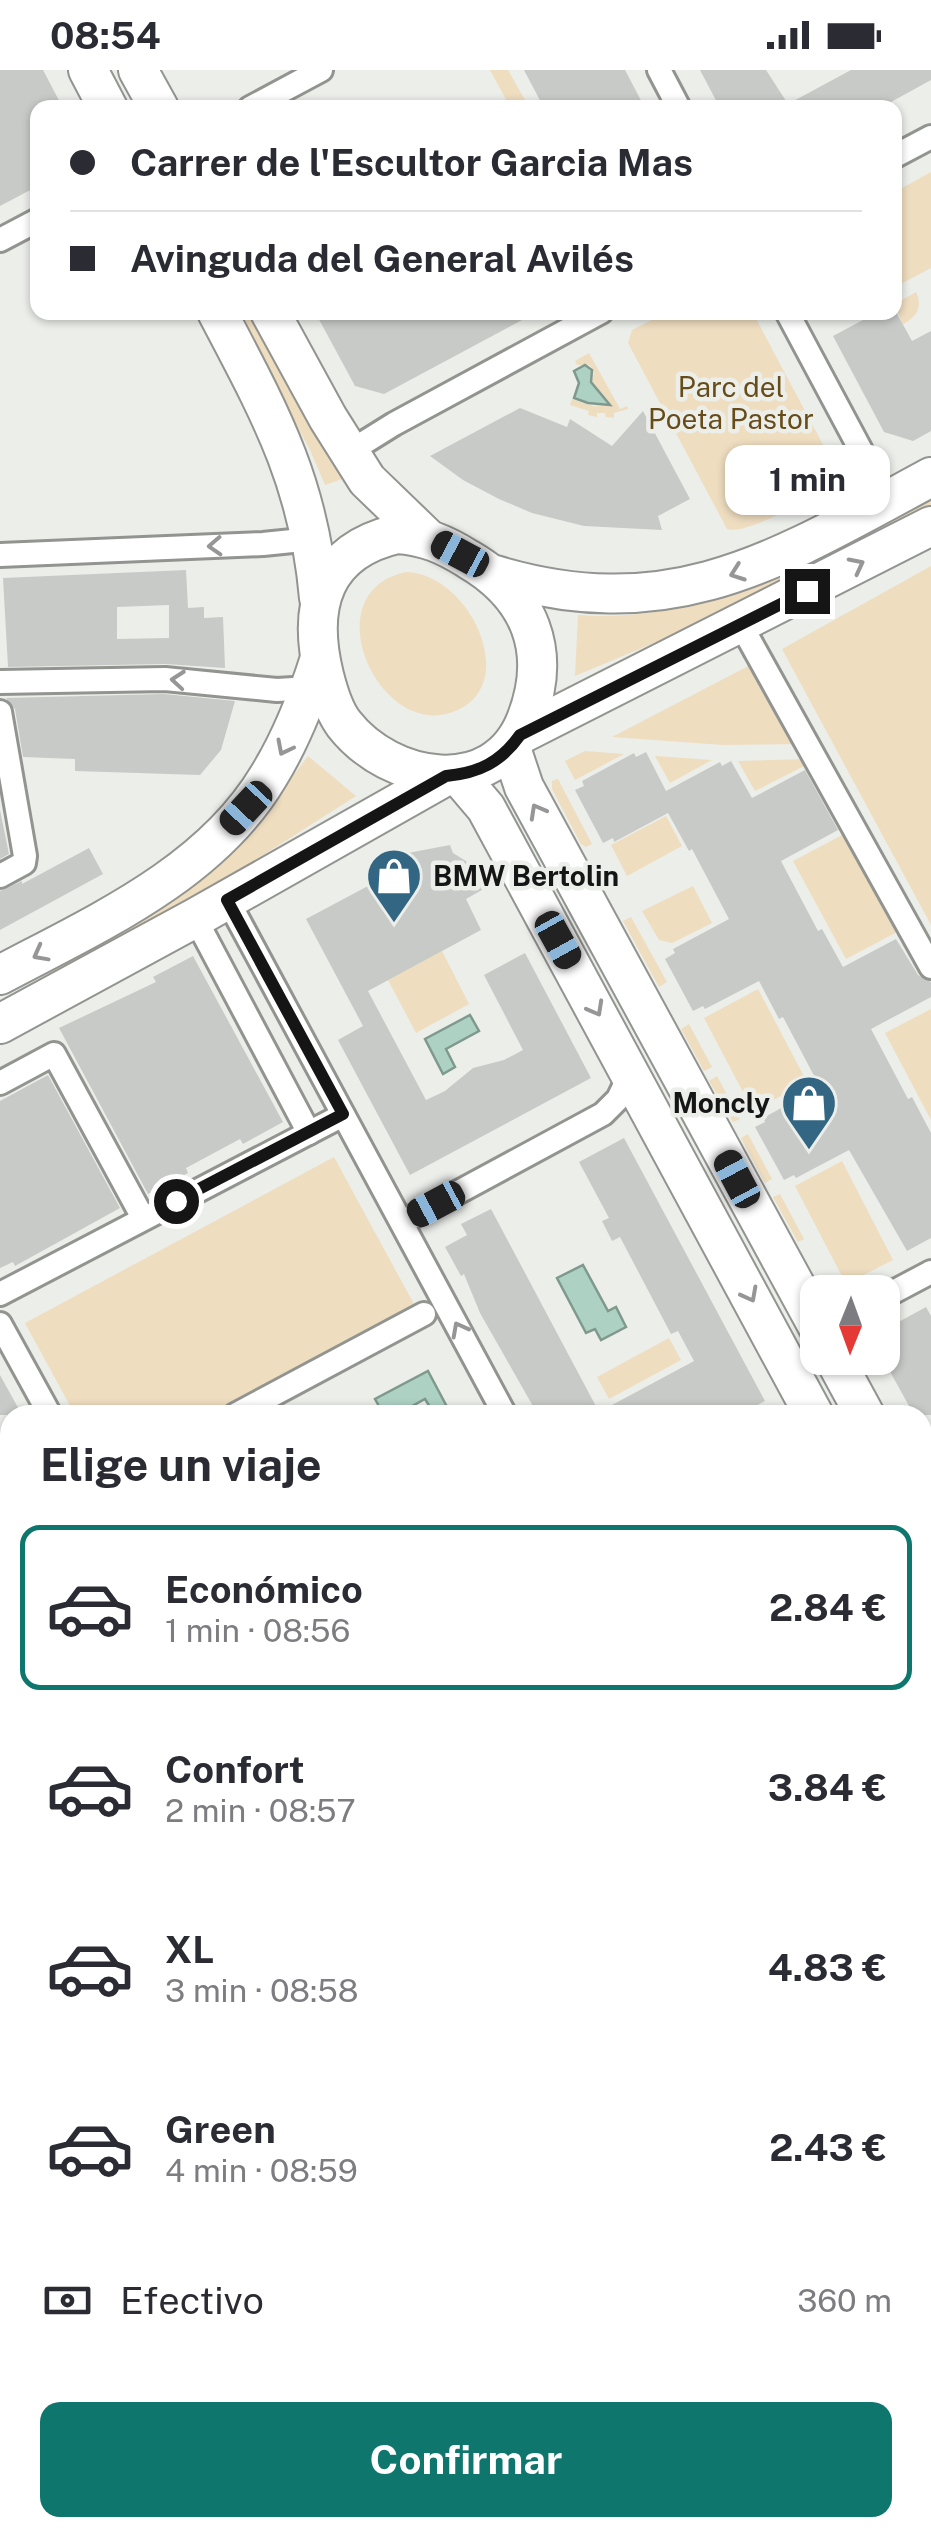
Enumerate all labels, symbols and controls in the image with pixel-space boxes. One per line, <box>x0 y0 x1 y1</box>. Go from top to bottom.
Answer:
text: 08:54 <box>50 13 161 58</box>
text: Carrer de l'Escultor Garcia Mas <box>130 140 693 185</box>
text: Avinguda del General Avilés <box>130 236 634 281</box>
park label: Parc del Poeta Pastor <box>648 370 814 435</box>
callout: 1 min <box>724 446 890 516</box>
text: 1 min <box>769 461 846 498</box>
car <box>426 527 494 581</box>
one-way arrow <box>207 535 223 556</box>
one-way arrow <box>846 558 864 577</box>
one-way arrow <box>729 561 747 581</box>
route end <box>785 569 830 614</box>
one-way arrow <box>170 670 186 692</box>
one-way arrow <box>277 738 296 756</box>
car <box>215 776 277 840</box>
one-way arrow <box>530 803 550 821</box>
shop icon: BMW Bertolin <box>364 846 424 925</box>
place label: BMW Bertolin <box>433 859 619 892</box>
car <box>530 906 586 974</box>
one-way arrow <box>33 942 51 961</box>
one-way arrow <box>584 998 604 1016</box>
shop icon: Moncly <box>779 1073 839 1152</box>
place label: Moncly <box>672 1086 770 1119</box>
car <box>710 1145 764 1213</box>
car <box>402 1177 470 1231</box>
route start <box>154 1179 199 1224</box>
north arrow <box>800 1275 900 1375</box>
map controls <box>800 1275 900 1375</box>
one-way arrow <box>738 1284 758 1302</box>
one-way arrow <box>452 1321 471 1339</box>
text: Elige un viaje <box>40 1438 322 1491</box>
icon: car <box>45 1563 135 1653</box>
text: Económico <box>165 1567 363 1612</box>
text: 2.84 € <box>769 1585 887 1630</box>
text: 1 min · 08:56 <box>165 1612 351 1649</box>
icon: car <box>45 1743 135 1833</box>
text: Confort <box>165 1747 305 1792</box>
text: 3.84 € <box>768 1765 887 1810</box>
text: 2 min · 08:57 <box>165 1792 356 1829</box>
icon: car <box>45 1923 135 2013</box>
text: XL <box>165 1927 214 1972</box>
text: 4.83 € <box>768 1945 887 1990</box>
text: 3 min · 08:58 <box>165 1972 358 2009</box>
icon: car <box>45 2103 135 2193</box>
text: Green <box>165 2107 276 2152</box>
text: 2.43 € <box>769 2125 887 2170</box>
text: 4 min · 08:59 <box>165 2152 358 2189</box>
icon: cash <box>40 2273 95 2328</box>
text: Efectivo <box>120 2278 264 2323</box>
text: 360 m <box>797 2282 892 2319</box>
button: Confirmar <box>40 2402 892 2517</box>

